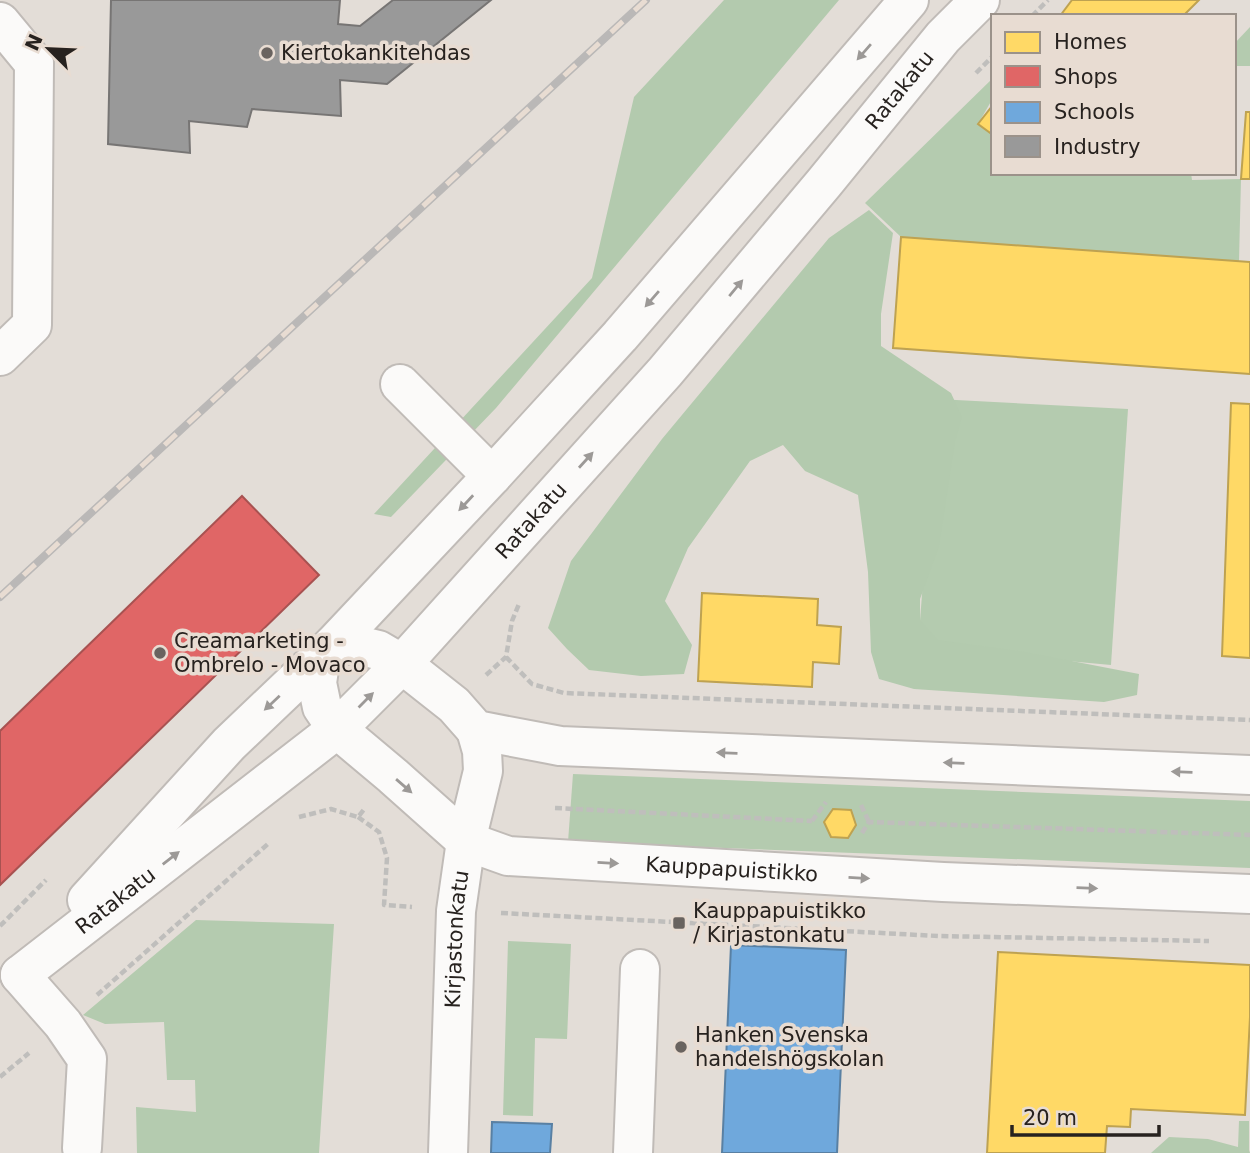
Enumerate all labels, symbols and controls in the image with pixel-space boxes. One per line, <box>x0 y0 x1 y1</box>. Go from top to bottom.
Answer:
north arrow <box>14 14 84 84</box>
legend <box>991 14 1236 175</box>
text: N <box>20 30 47 54</box>
text: Homes <box>1054 30 1127 54</box>
place label: Kiertokankitehdas <box>281 41 471 65</box>
one-way arrow <box>857 43 872 60</box>
marker: Kiertokankitehdas <box>259 45 275 61</box>
street label: Ratakatu <box>861 46 939 134</box>
text: Shops <box>1054 65 1118 89</box>
text: Schools <box>1054 100 1135 124</box>
text: Industry <box>1054 135 1140 159</box>
one-way arrow <box>728 280 743 298</box>
one-way arrow <box>645 290 660 307</box>
one-way arrow <box>578 451 594 469</box>
street label: Ratakatu <box>491 478 572 564</box>
one-way arrow <box>458 495 475 512</box>
place label: Creamarketing - Ombrelo - Movaco <box>174 629 366 677</box>
marker: Creamarketing - Ombrelo - Movaco <box>152 645 168 661</box>
one-way arrow <box>358 692 374 709</box>
one-way arrow <box>264 695 281 711</box>
one-way arrow <box>716 747 738 758</box>
one-way arrow <box>943 757 965 768</box>
one-way arrow <box>1171 767 1193 778</box>
one-way arrow <box>395 778 413 794</box>
one-way arrow <box>161 851 179 866</box>
street label: Kauppapuistikko <box>645 852 819 887</box>
one-way arrow <box>597 858 619 869</box>
street label: Ratakatu <box>71 862 160 939</box>
street label: Kirjastonkatu <box>441 869 474 1009</box>
one-way arrow <box>848 872 870 883</box>
one-way arrow <box>1076 882 1098 893</box>
place label: Kauppapuistikko / Kirjastonkatu <box>693 899 866 947</box>
marker: Kauppapuistikko / Kirjastonkatu <box>671 915 687 931</box>
place label: Hanken Svenska handelshögskolan <box>695 1023 884 1071</box>
marker: Hanken Svenska handelshögskolan <box>673 1039 689 1055</box>
scale bar <box>1012 1094 1159 1138</box>
text: 20 m <box>1023 1106 1077 1130</box>

